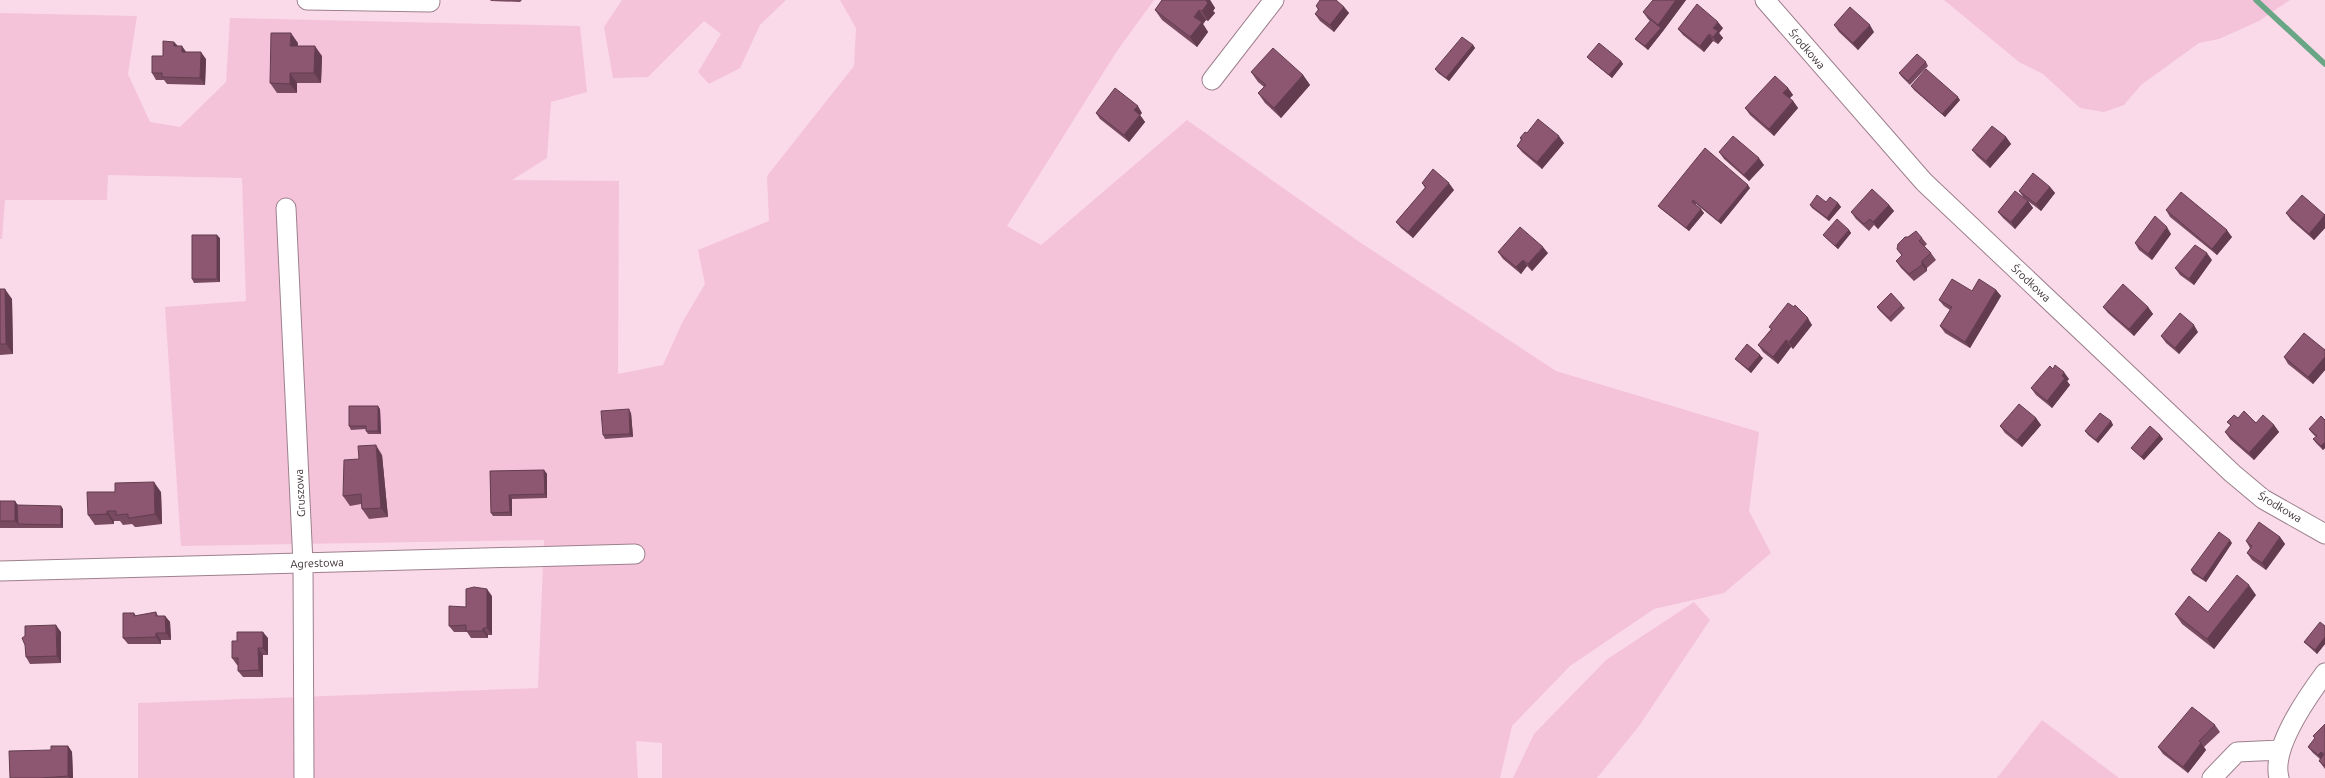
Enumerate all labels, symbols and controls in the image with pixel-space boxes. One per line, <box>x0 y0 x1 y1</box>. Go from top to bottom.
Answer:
street label: Środkowa <box>1786 26 1828 71</box>
street label: Środkowa <box>2009 261 2054 304</box>
street label: Gruszowa <box>293 469 307 517</box>
street label: Środkowa <box>2256 488 2304 525</box>
street label: Agrestowa <box>290 556 344 570</box>

